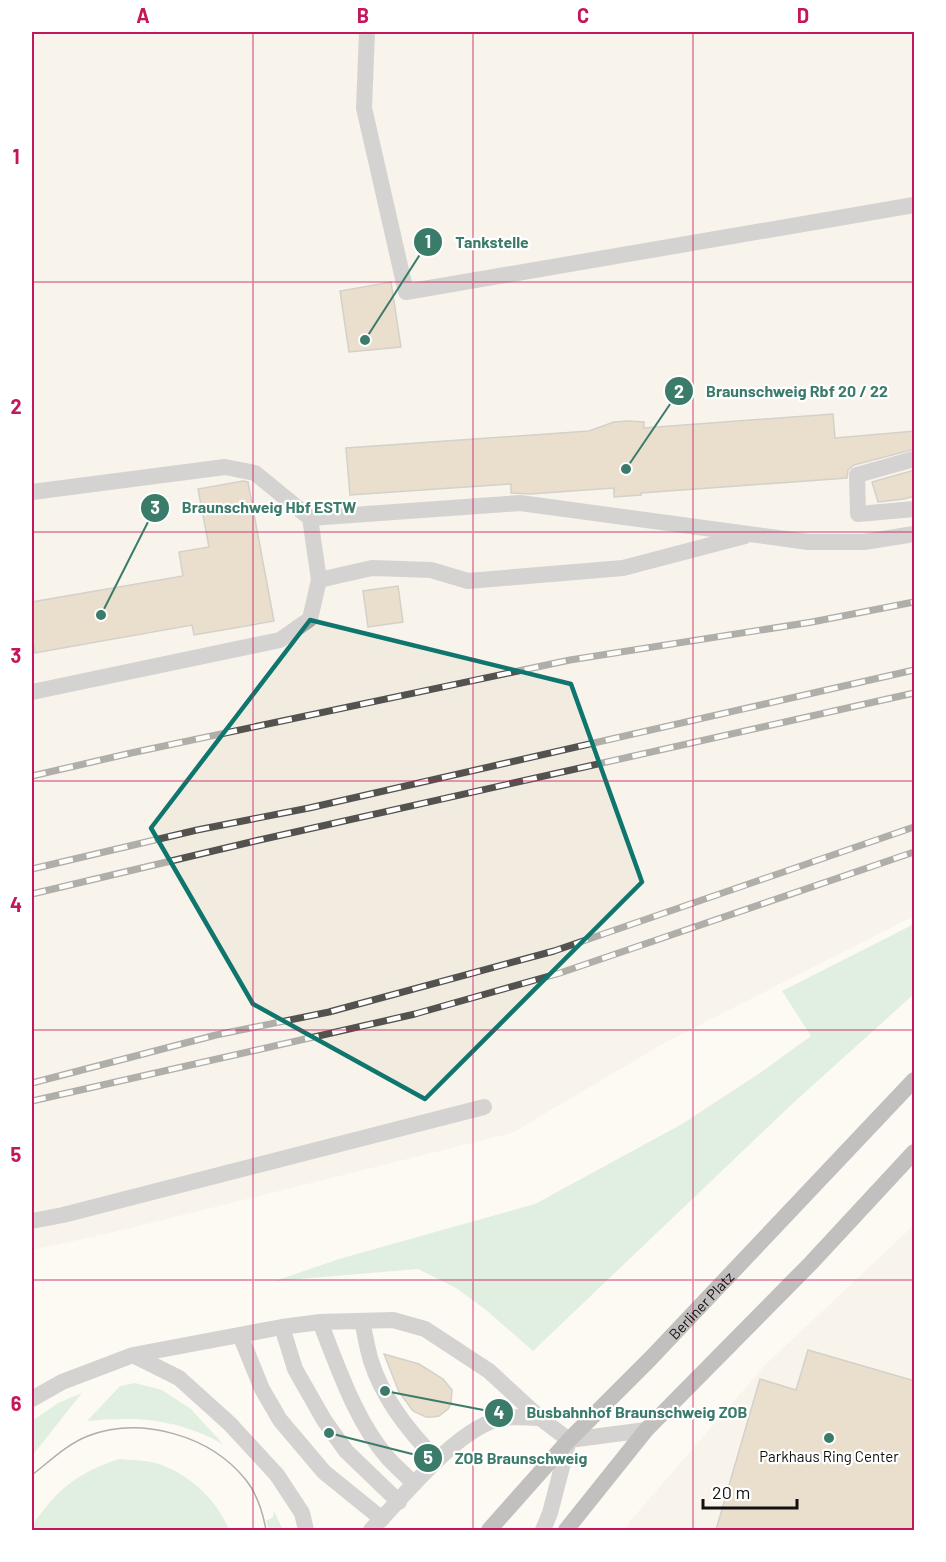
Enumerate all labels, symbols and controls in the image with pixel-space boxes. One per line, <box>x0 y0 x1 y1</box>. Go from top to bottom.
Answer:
text: A <box>136 3 150 27</box>
text: B <box>357 3 369 27</box>
text: C <box>577 3 589 27</box>
text: D <box>797 3 809 27</box>
text: 1 <box>12 144 20 168</box>
callout: Tankstelle <box>413 225 541 259</box>
text: 1 <box>425 230 431 252</box>
text: Tankstelle <box>455 232 529 251</box>
callout: Braunschweig Rbf 20 / 22 <box>664 374 900 408</box>
text: 2 <box>674 380 684 402</box>
text: Braunschweig Rbf 20 / 22 <box>706 381 888 400</box>
text: 2 <box>10 394 22 418</box>
callout: Braunschweig Hbf ESTW <box>140 491 368 525</box>
text: 3 <box>150 496 160 518</box>
text: Braunschweig Hbf ESTW <box>182 497 356 516</box>
text: 3 <box>11 643 21 667</box>
text: 4 <box>10 892 22 916</box>
text: 5 <box>11 1142 22 1166</box>
street label: Berliner Platz <box>665 1267 737 1343</box>
text: 6 <box>11 1391 22 1415</box>
callout: Busbahnhof Braunschweig ZOB <box>484 1396 759 1430</box>
text: 4 <box>494 1401 505 1423</box>
text: Busbahnhof Braunschweig ZOB <box>527 1402 748 1421</box>
marker: Parkhaus Ring Center <box>822 1431 836 1445</box>
callout: ZOB Braunschweig <box>413 1441 600 1475</box>
text: 5 <box>423 1446 433 1468</box>
place label: Parkhaus Ring Center <box>759 1447 899 1465</box>
text: ZOB Braunschweig <box>455 1448 587 1467</box>
scale bar <box>703 1472 798 1510</box>
text: 20 m <box>712 1481 750 1503</box>

